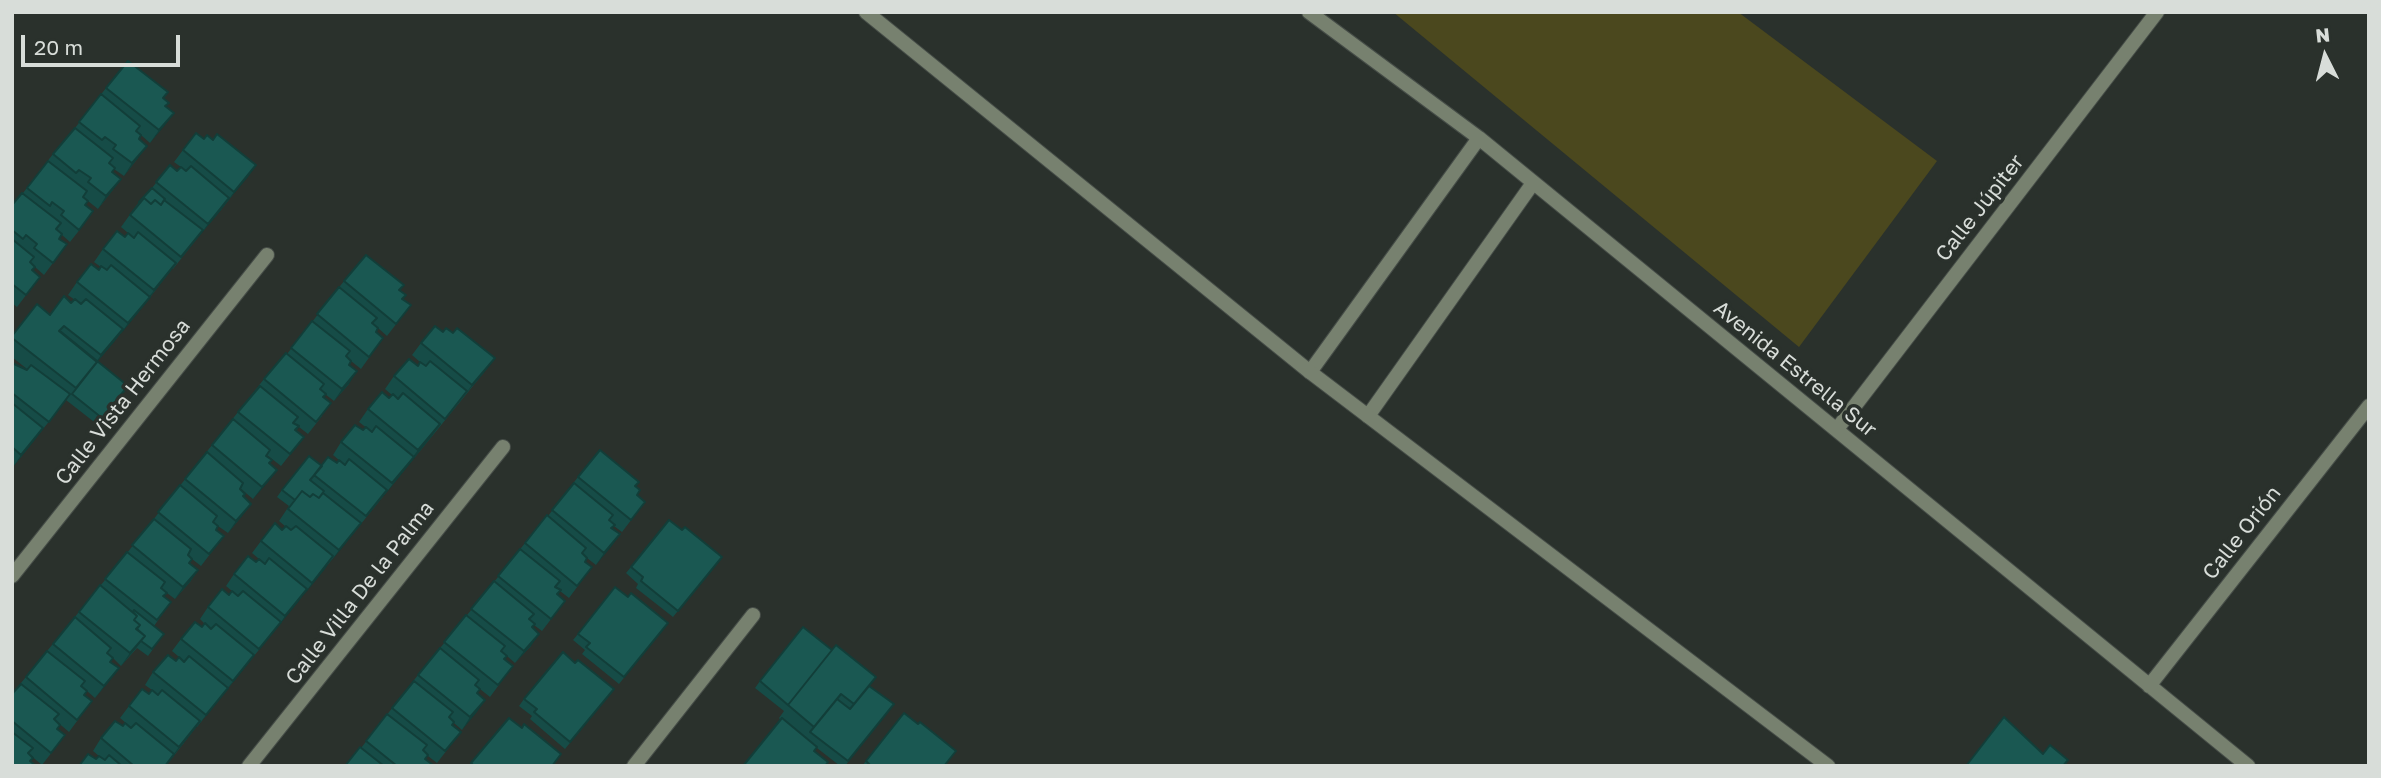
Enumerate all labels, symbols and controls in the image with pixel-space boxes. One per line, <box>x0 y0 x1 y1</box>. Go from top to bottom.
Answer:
scale bar <box>24 21 184 65</box>
north arrow <box>2290 21 2360 91</box>
text: N <box>2314 22 2331 47</box>
text: 20 m <box>34 34 83 60</box>
street label: Calle Júpiter <box>1931 150 2029 266</box>
street label: Avenida Estrella Sur <box>1708 296 1882 442</box>
street label: Calle Vista Hermosa <box>50 314 196 490</box>
street label: Calle Orión <box>2198 481 2286 585</box>
street label: Calle Villa De la Palma <box>281 496 439 690</box>

